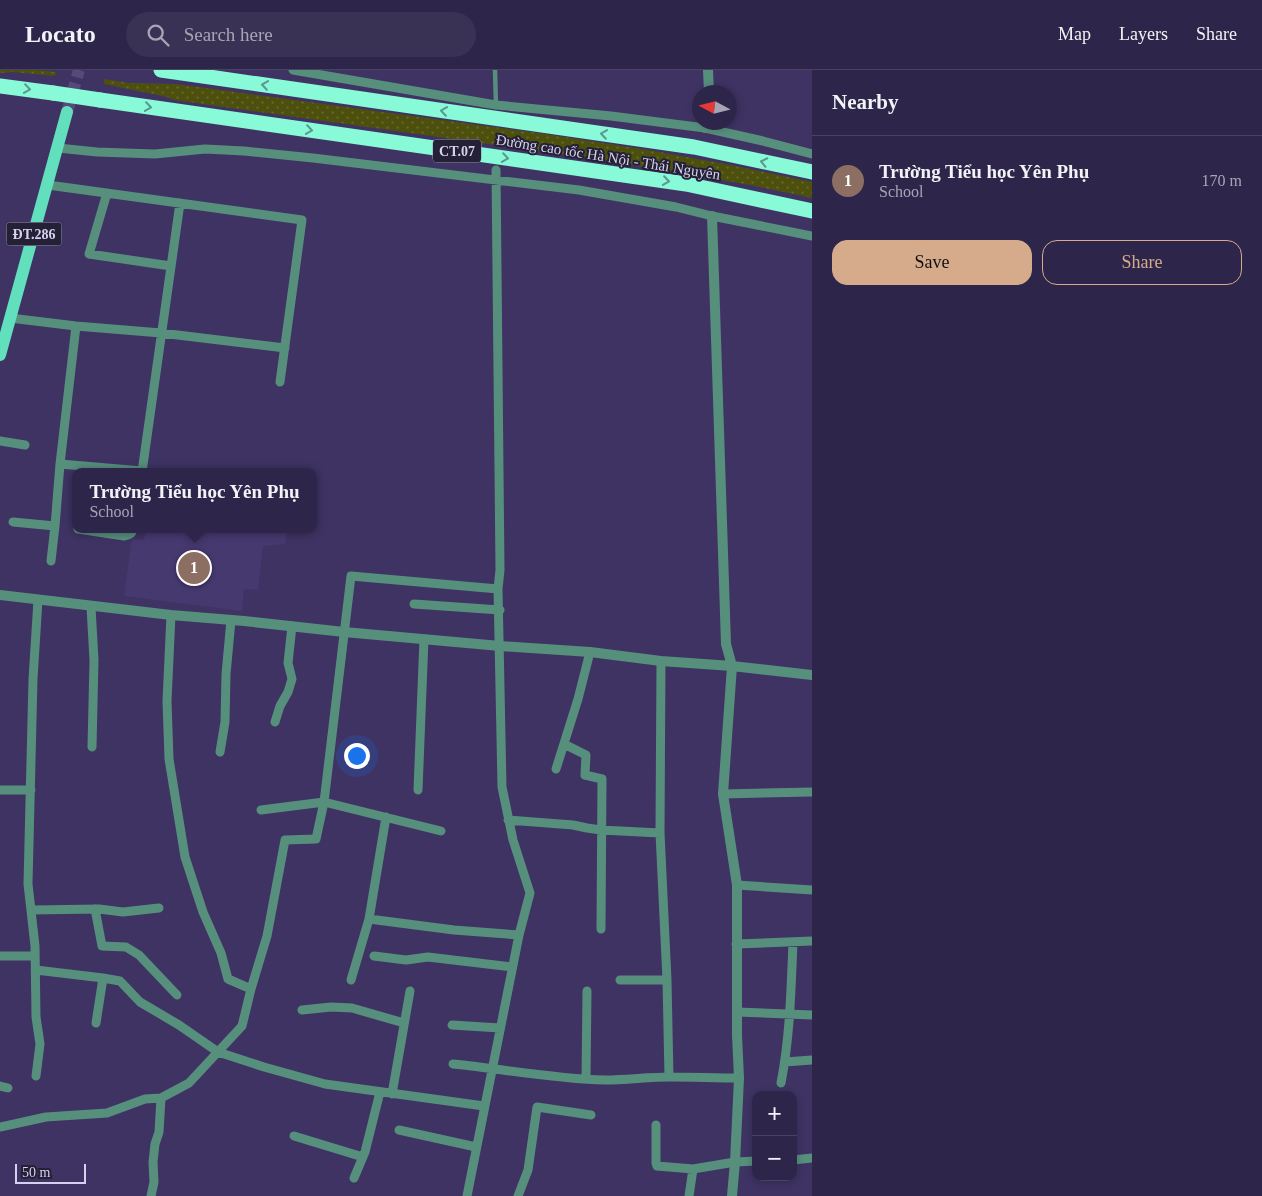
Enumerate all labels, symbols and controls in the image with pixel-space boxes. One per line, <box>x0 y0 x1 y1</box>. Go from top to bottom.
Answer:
search box <box>126 12 476 57</box>
text: Locato <box>25 21 96 47</box>
icon: search <box>144 21 172 49</box>
text: Search here <box>184 24 273 45</box>
text: Map <box>1058 24 1091 44</box>
text: Layers <box>1119 24 1168 44</box>
text: Share <box>1196 24 1237 44</box>
one-way arrow <box>261 80 269 91</box>
one-way arrow <box>22 84 31 94</box>
north arrow <box>692 85 737 130</box>
text: Nearby <box>832 90 899 114</box>
one-way arrow <box>145 101 153 112</box>
one-way arrow <box>439 106 448 116</box>
one-way arrow <box>306 124 314 135</box>
one-way arrow <box>600 129 608 140</box>
street label: Đường cao tốc Hà Nội - Thái Nguyên <box>495 131 722 183</box>
road number: CT.07 <box>433 140 481 162</box>
one-way arrow <box>501 152 509 163</box>
one-way arrow <box>760 157 769 168</box>
text: Trường Tiểu học Yên Phụ <box>879 161 1089 182</box>
text: 1 <box>844 172 852 189</box>
text: 170 m <box>1202 172 1242 189</box>
one-way arrow <box>661 176 670 186</box>
text: School <box>879 183 923 200</box>
road number: ĐT.286 <box>6 222 62 245</box>
button: Save <box>832 240 1032 285</box>
button: Share <box>1042 240 1242 285</box>
popup <box>72 468 317 533</box>
text: Trường Tiểu học Yên Phụ <box>89 481 300 502</box>
text: School <box>89 503 134 520</box>
pin: 1 <box>178 549 210 587</box>
your location <box>344 743 370 769</box>
map controls <box>752 1091 797 1181</box>
button: + <box>752 1091 797 1136</box>
button: − <box>752 1136 797 1181</box>
scale bar <box>15 1161 86 1184</box>
text: 50 m <box>22 1165 50 1180</box>

